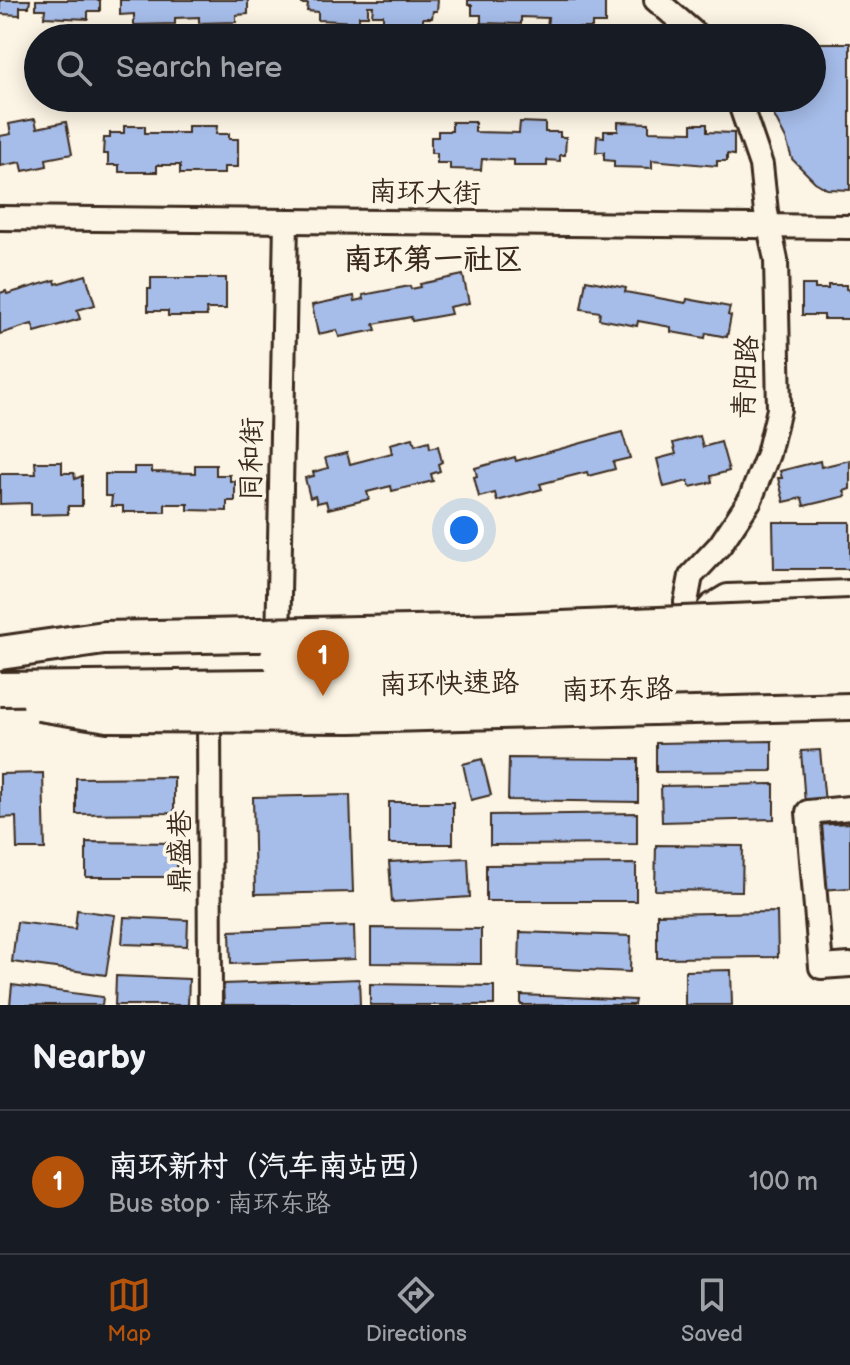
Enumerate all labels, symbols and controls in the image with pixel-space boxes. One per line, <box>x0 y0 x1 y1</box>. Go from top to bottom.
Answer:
search box <box>24 24 826 112</box>
icon: search <box>52 46 96 90</box>
text: Search here <box>116 50 282 86</box>
street label: 南环大街 <box>369 176 481 210</box>
district label: 南环第一社区 <box>343 242 523 278</box>
street label: 青阳路 <box>727 334 765 420</box>
street label: 同和街 <box>235 417 269 501</box>
your location <box>444 510 484 550</box>
pin: 1 <box>297 630 349 696</box>
street label: 南环快速路 <box>379 666 519 702</box>
street label: 南环东路 <box>561 673 673 707</box>
street label: 鼎盛巷 <box>164 809 197 894</box>
text: Nearby <box>32 1037 146 1078</box>
text: 南环新村（汽车南站西） <box>108 1149 438 1185</box>
text: 1 <box>53 1167 63 1198</box>
text: 100 m <box>749 1167 818 1198</box>
text: Bus stop · 南环东路 <box>108 1189 331 1220</box>
tab: Map <box>107 1273 151 1348</box>
tab: Directions <box>366 1273 467 1348</box>
tab: Saved <box>681 1273 743 1348</box>

